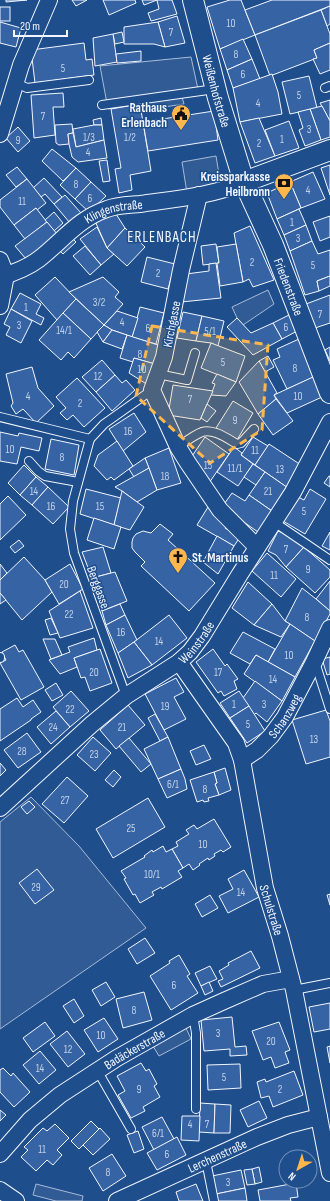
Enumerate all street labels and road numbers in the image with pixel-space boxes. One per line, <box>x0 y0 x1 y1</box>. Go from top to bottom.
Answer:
street label: Weißenhofstraße <box>198 53 234 130</box>
street label: Klingenstraße <box>81 197 143 227</box>
street label: Friedenstraße <box>270 256 306 318</box>
street label: Kirchgasse <box>160 300 184 349</box>
street label: Berggasse <box>83 564 113 611</box>
street label: Weinstraße <box>176 619 218 668</box>
street label: Schanzweg <box>265 691 305 742</box>
street label: Schulstraße <box>256 884 286 937</box>
street label: Badäckerstraße <box>101 1026 168 1073</box>
street label: Lerchenstraße <box>186 1136 249 1177</box>

